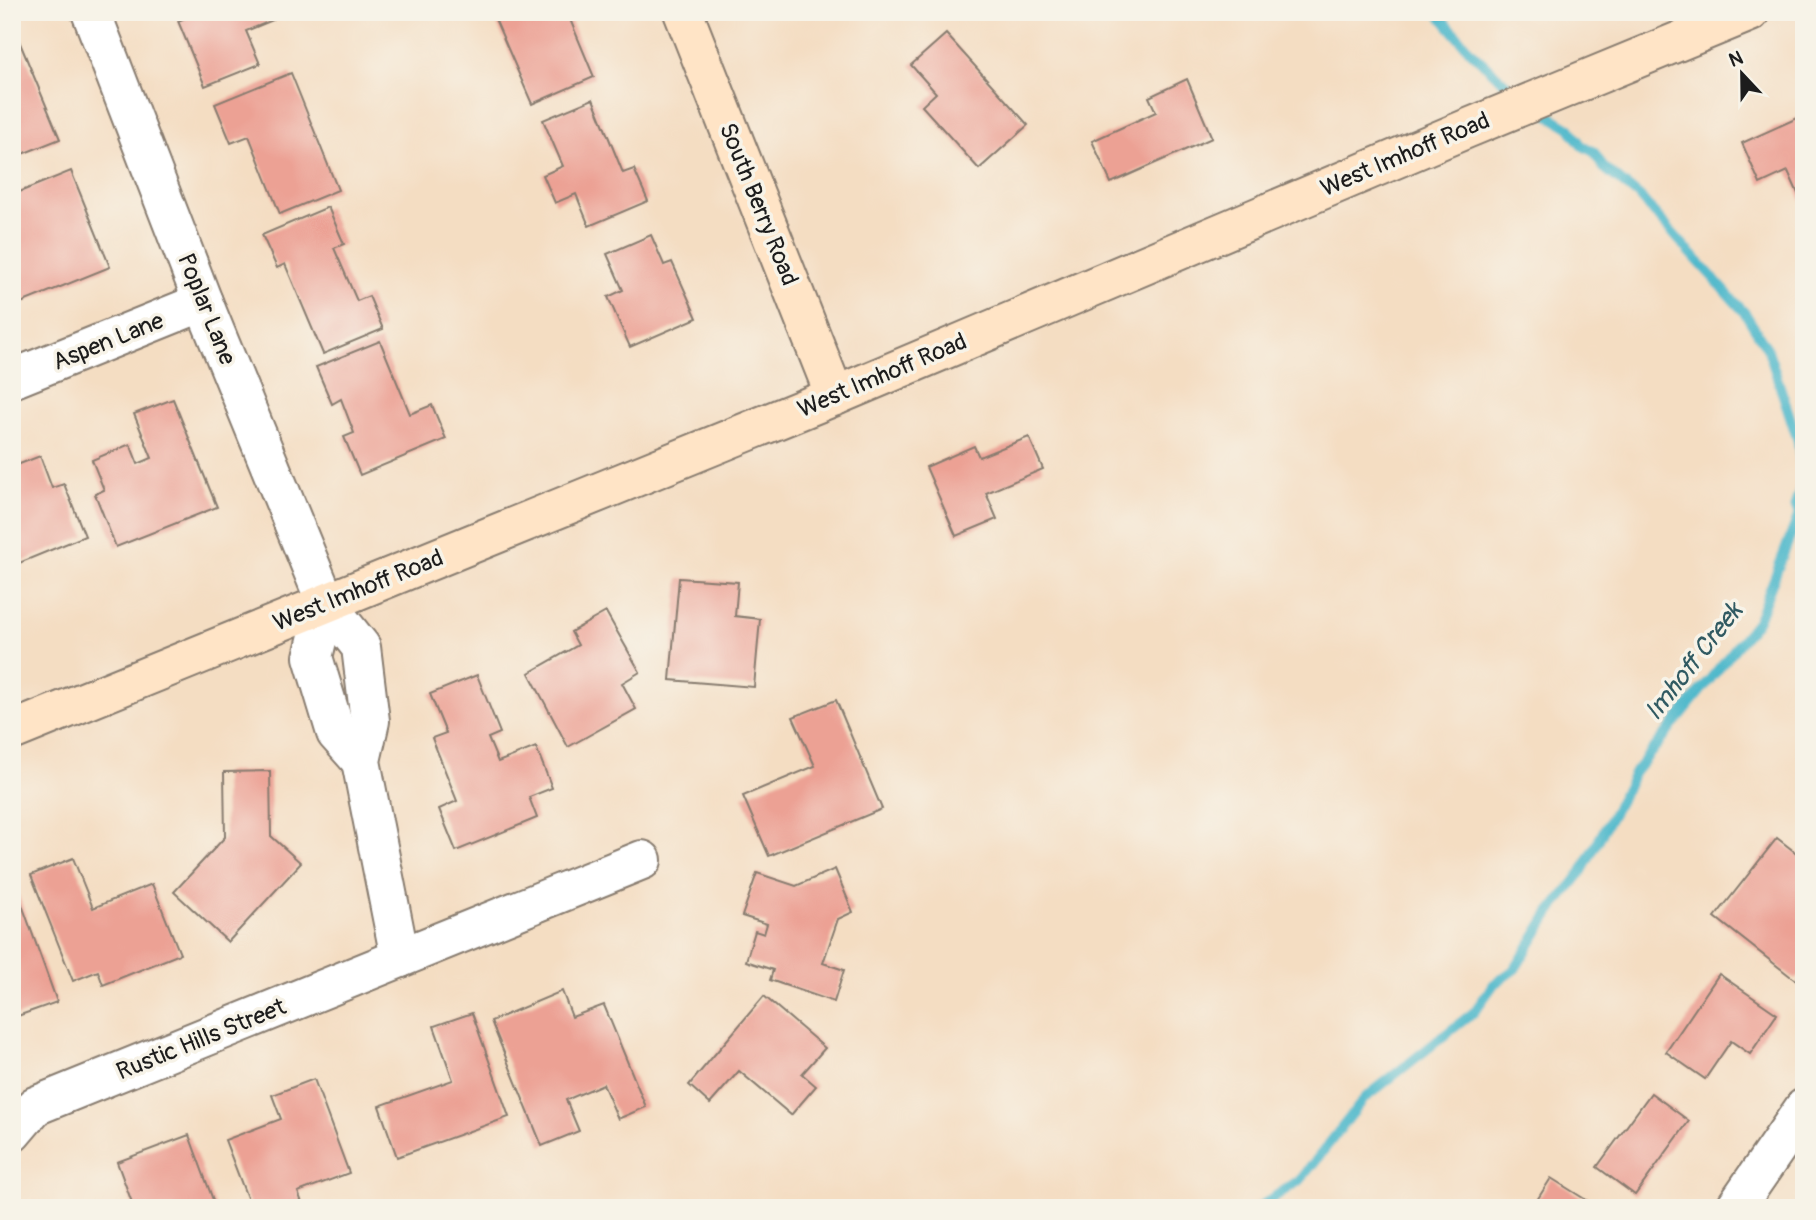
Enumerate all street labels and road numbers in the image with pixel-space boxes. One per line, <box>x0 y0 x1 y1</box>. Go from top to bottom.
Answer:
street label: West Imhoff Road <box>1316 106 1494 203</box>
street label: South Berry Road <box>713 119 804 290</box>
street label: Poplar Lane <box>171 249 242 369</box>
street label: Aspen Lane <box>48 306 168 377</box>
street label: West Imhoff Road <box>793 327 971 424</box>
street label: West Imhoff Road <box>269 543 447 638</box>
street label: Rustic Hills Street <box>112 992 290 1087</box>

